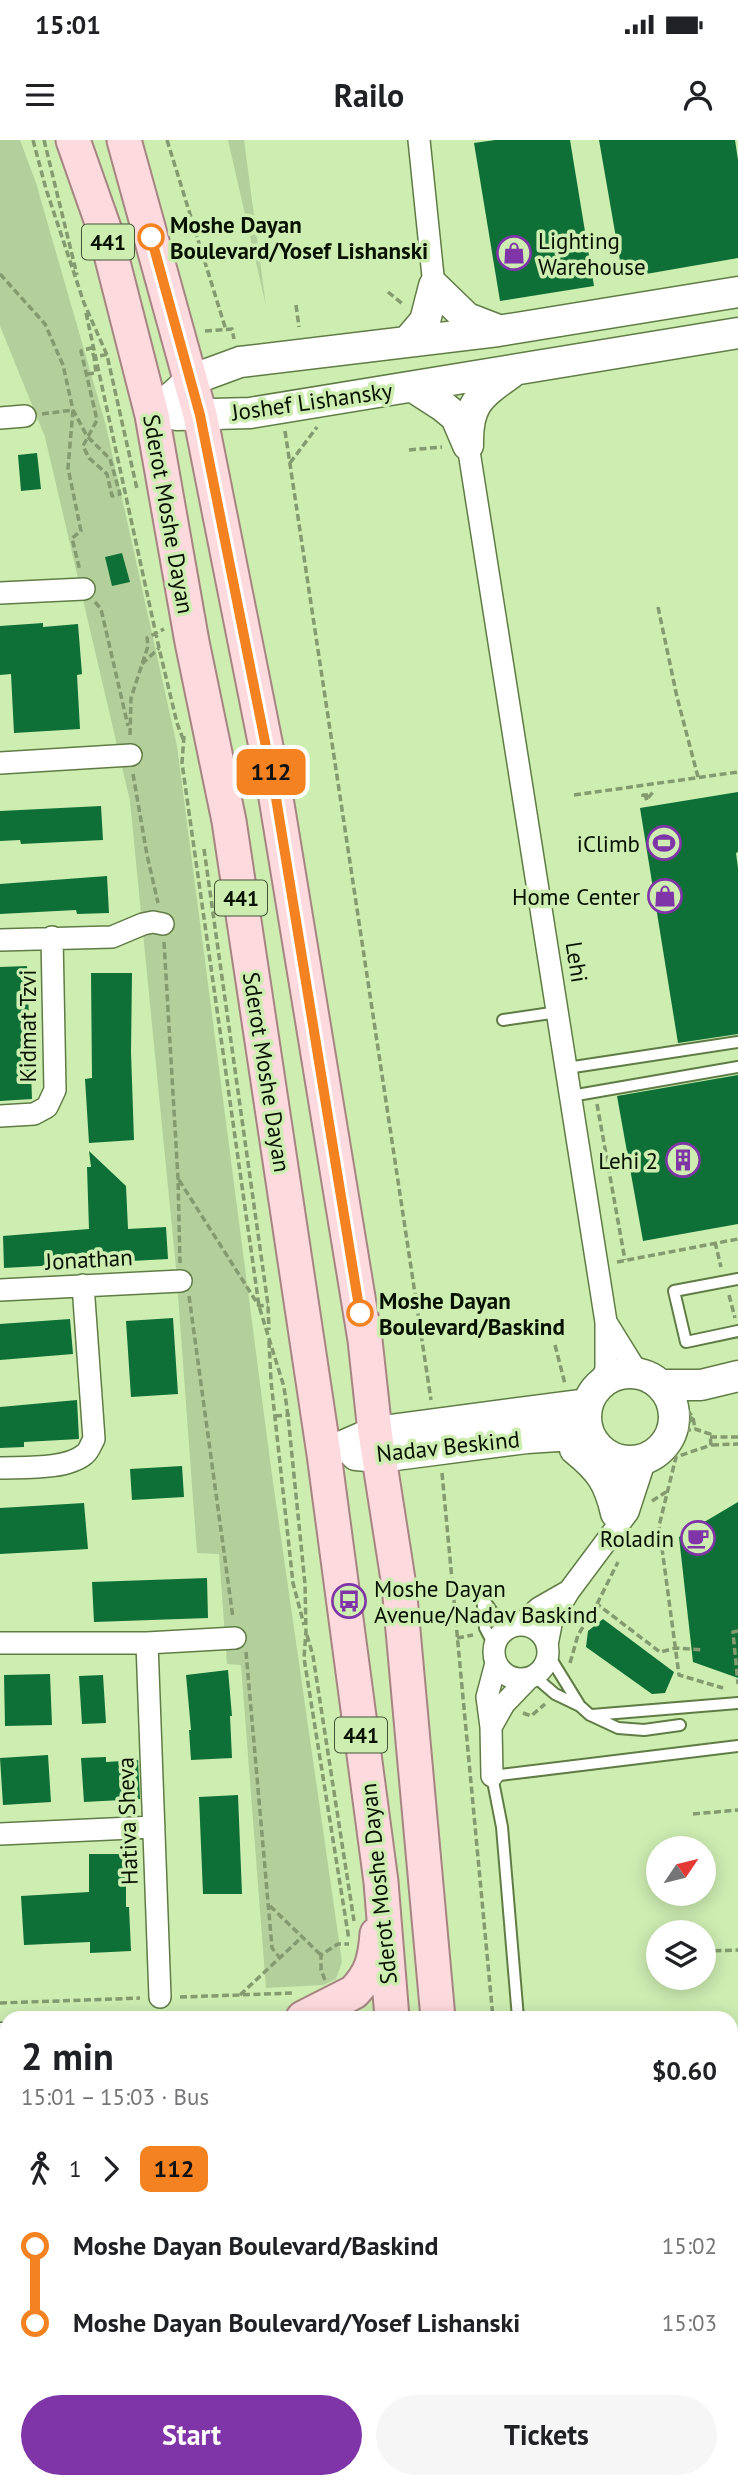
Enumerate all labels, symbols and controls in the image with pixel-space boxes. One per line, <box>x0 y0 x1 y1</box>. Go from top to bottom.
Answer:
text: 15:01 <box>35 8 101 41</box>
text: Railo <box>334 74 404 116</box>
icon: menu <box>21 76 59 114</box>
icon: person <box>679 76 717 114</box>
place label: Moshe Dayan Boulevard/Yosef Lishanski <box>170 210 428 265</box>
road number: 441 <box>82 224 134 259</box>
marker: Moshe Dayan Boulevard/Yosef Lishanski <box>138 224 164 250</box>
place label: Lighting Warehouse <box>538 226 646 281</box>
shop icon: Lighting Warehouse <box>495 234 533 272</box>
street label: Joshef Lishansky <box>229 375 395 427</box>
street label: Sderot Moshe Dayan <box>137 412 201 616</box>
line badge: 112 <box>231 749 311 795</box>
text: 112 <box>251 756 291 787</box>
sports icon: iClimb <box>645 824 683 862</box>
place label: iClimb <box>577 829 640 858</box>
shop icon: Home Center <box>646 877 684 915</box>
road number: 441 <box>215 880 267 916</box>
place label: Home Center <box>512 882 640 911</box>
street label: Lehi <box>559 939 595 985</box>
street label: Kidmat Tzvi <box>13 970 42 1083</box>
street label: Sderot Moshe Dayan <box>237 970 297 1174</box>
building icon: Lehi 2 <box>664 1141 702 1179</box>
place label: Lehi 2 <box>598 1146 658 1175</box>
street label: Jonathan <box>44 1242 133 1276</box>
place label: Moshe Dayan Boulevard/Baskind <box>379 1286 565 1341</box>
marker: Moshe Dayan Boulevard/Baskind <box>347 1300 373 1326</box>
street label: Nadav Beskind <box>375 1424 521 1468</box>
cafe icon: Roladin <box>679 1519 717 1557</box>
place label: Roladin <box>600 1524 674 1553</box>
place label: Moshe Dayan Avenue/Nadav Baskind <box>374 1574 598 1629</box>
bus stop icon: Moshe Dayan Avenue/Nadav Baskind <box>330 1582 368 1620</box>
road number: 441 <box>335 1718 387 1752</box>
street label: Hativa Sheva <box>110 1757 144 1885</box>
street label: Sderot Moshe Dayan <box>353 1782 403 1986</box>
north arrow <box>646 1836 716 1906</box>
map controls <box>646 1836 716 1990</box>
button: layers <box>646 1920 716 1990</box>
text: 2 min <box>21 2031 114 2080</box>
text: $0.60 <box>652 2054 717 2087</box>
text: 15:01 – 15:03 · Bus <box>21 2082 209 2111</box>
icon: walk <box>21 2150 59 2188</box>
icon: forward <box>92 2150 130 2188</box>
text: 112 <box>154 2153 194 2184</box>
text: 1 <box>69 2154 82 2183</box>
text: Moshe Dayan Boulevard/Baskind <box>73 2229 439 2262</box>
text: 15:02 <box>662 2231 717 2260</box>
text: Moshe Dayan Boulevard/Yosef Lishanski <box>73 2306 520 2339</box>
text: 15:03 <box>662 2308 717 2337</box>
button: Start <box>21 2395 362 2475</box>
button: Tickets <box>376 2395 717 2475</box>

